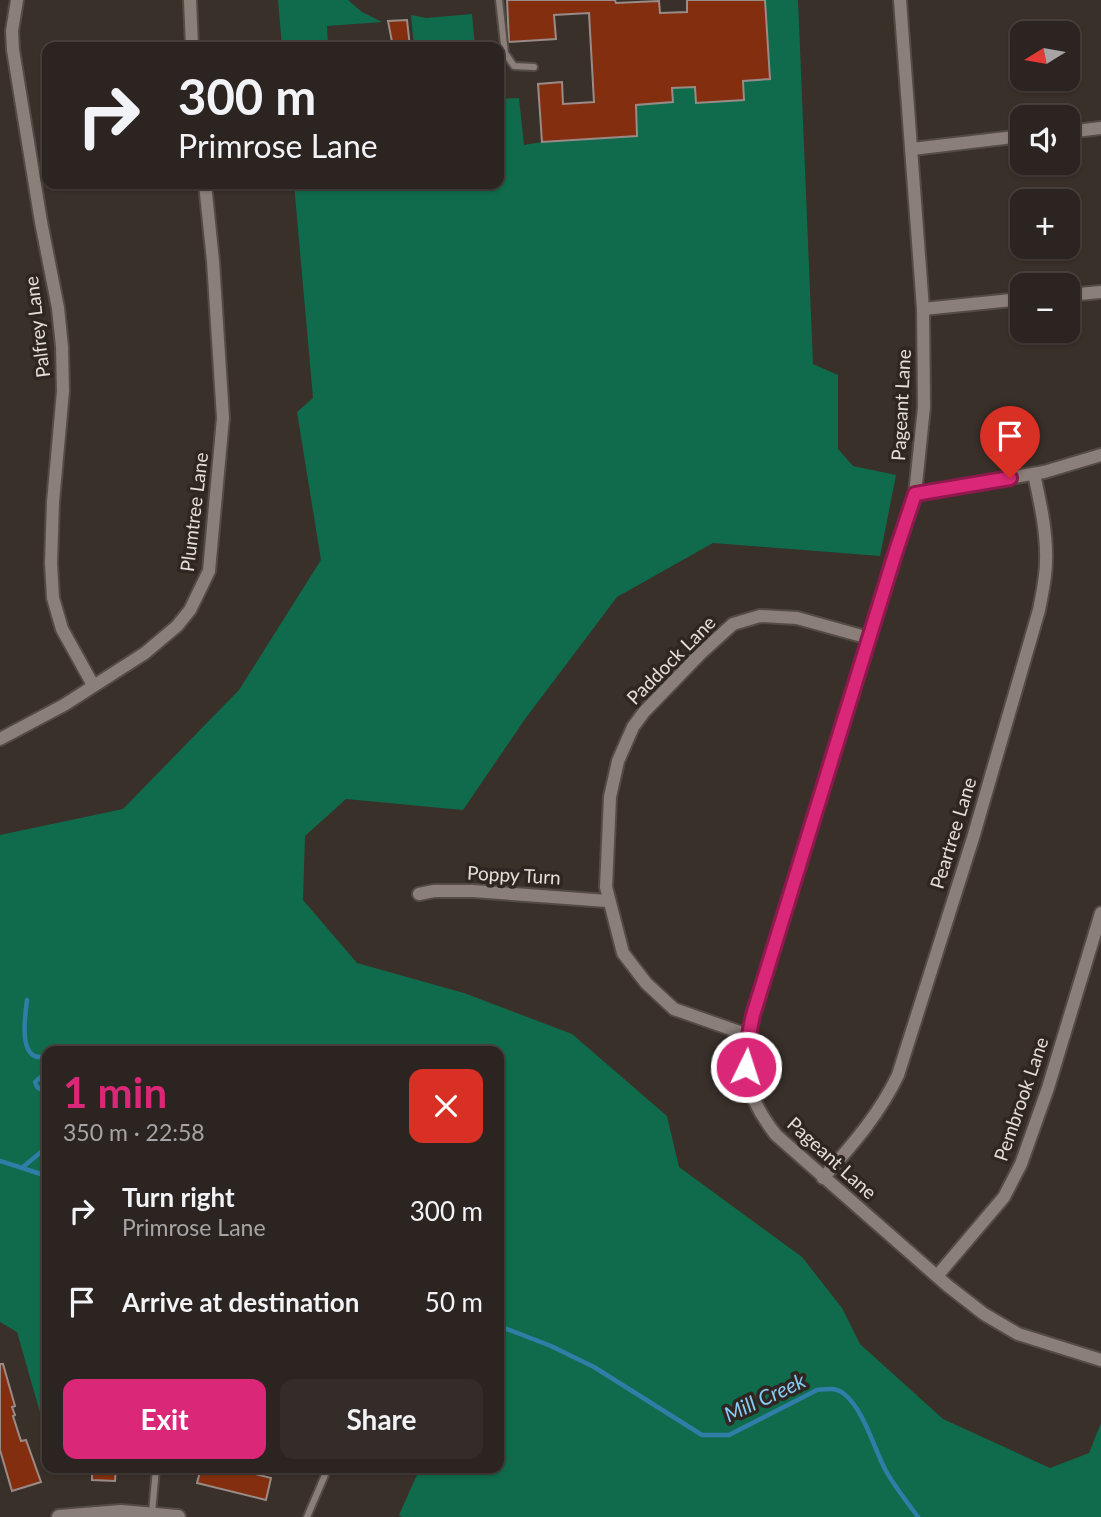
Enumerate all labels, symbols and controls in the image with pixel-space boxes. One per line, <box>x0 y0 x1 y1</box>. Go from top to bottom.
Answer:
north arrow <box>1010 21 1080 91</box>
map controls <box>1010 21 1080 343</box>
text: 300 m <box>178 67 316 125</box>
icon: right <box>63 70 154 161</box>
button: sound <box>1010 105 1080 175</box>
text: Primrose Lane <box>178 126 378 165</box>
button: + <box>1010 189 1080 259</box>
button: − <box>1010 273 1080 343</box>
street label: Palfrey Lane <box>19 275 54 379</box>
street label: Pageant Lane <box>886 349 915 461</box>
pin <box>980 406 1040 478</box>
icon: arrive <box>991 417 1029 455</box>
street label: Plumtree Lane <box>175 451 212 573</box>
street label: Paddock Lane <box>621 610 720 709</box>
street label: Peartree Lane <box>925 774 980 891</box>
street label: Poppy Turn <box>467 861 561 888</box>
position arrow <box>709 1030 783 1104</box>
street label: Pembrook Lane <box>989 1034 1053 1164</box>
text: 1 min <box>63 1067 167 1117</box>
button: close <box>409 1069 483 1143</box>
street label: Pageant Lane <box>783 1112 882 1204</box>
text: 350 m · 22:58 <box>63 1118 205 1146</box>
text: Turn right <box>122 1181 235 1213</box>
icon: right <box>63 1192 101 1230</box>
text: 300 m <box>410 1195 483 1227</box>
text: Primrose Lane <box>122 1213 266 1241</box>
icon: arrive <box>63 1283 101 1321</box>
text: Arrive at destination <box>122 1286 359 1318</box>
text: 50 m <box>425 1286 483 1318</box>
water label: Mill Creek <box>720 1366 810 1426</box>
button: Exit <box>63 1379 266 1459</box>
button: Share <box>280 1379 483 1459</box>

